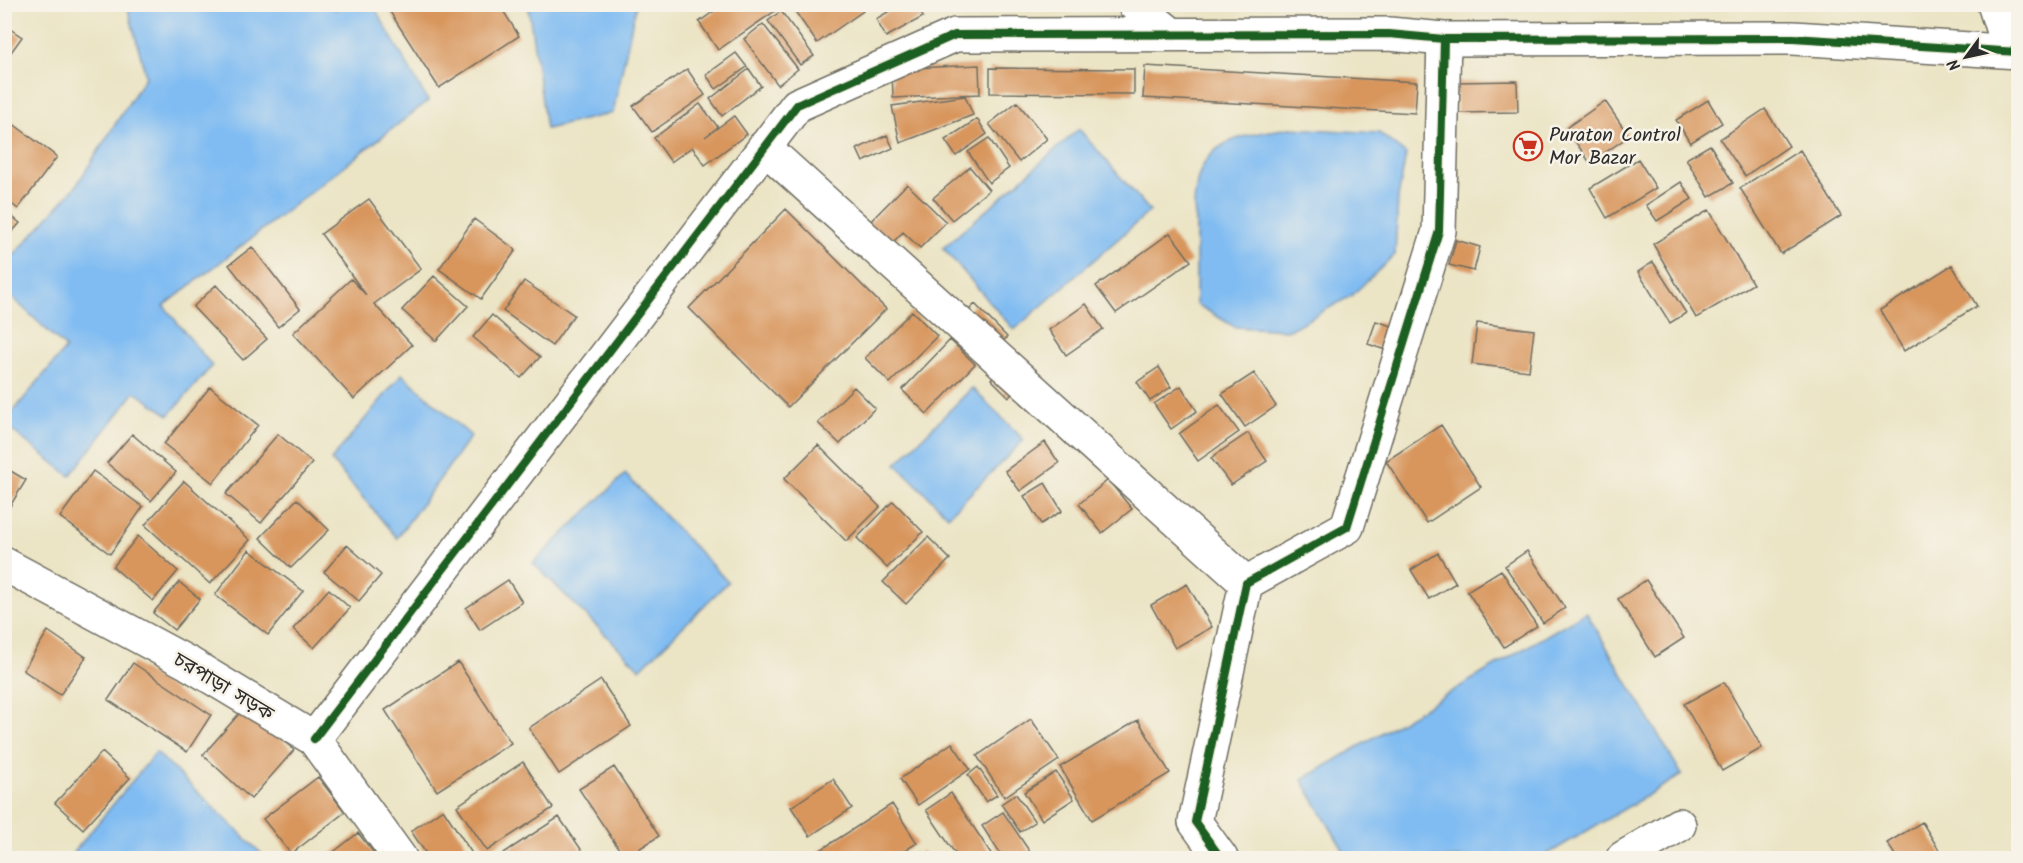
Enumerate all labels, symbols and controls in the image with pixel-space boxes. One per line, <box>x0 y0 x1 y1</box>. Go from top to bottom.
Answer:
north arrow <box>1936 27 1996 87</box>
text: N <box>1941 53 1968 75</box>
place label: Puraton Control Mor Bazar <box>1549 120 1681 175</box>
supermarket icon: Puraton Control Mor Bazar <box>1512 130 1544 162</box>
street label: চরপাড়া সড়ক <box>166 644 280 731</box>

